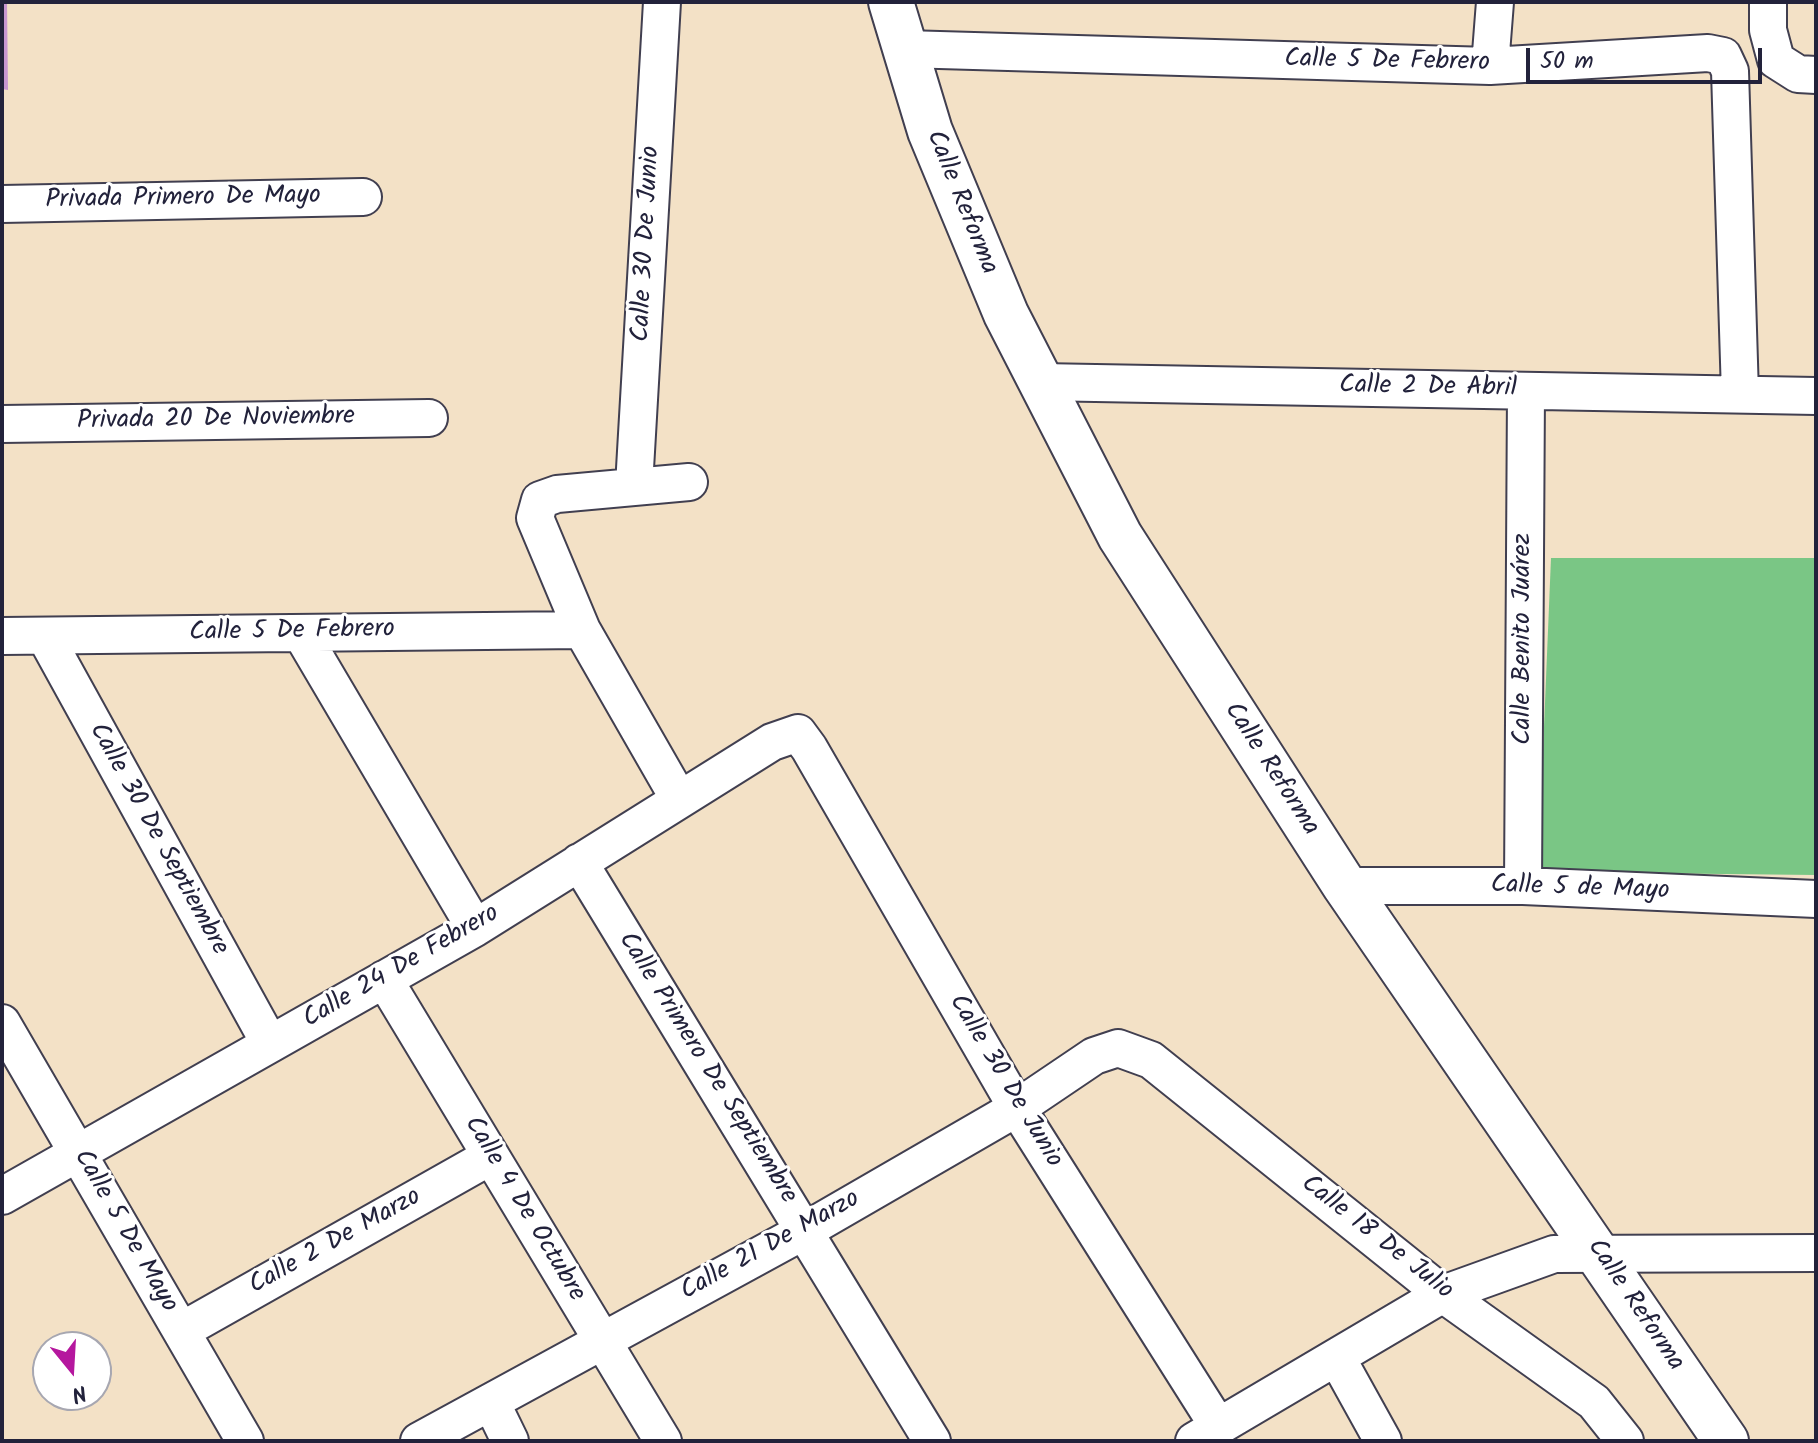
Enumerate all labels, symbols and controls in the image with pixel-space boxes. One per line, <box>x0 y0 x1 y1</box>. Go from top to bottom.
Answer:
scale bar <box>1530 32 1766 82</box>
text: 50 m <box>1540 42 1594 81</box>
street label: Calle 5 De Febrero <box>1284 46 1490 80</box>
street label: Calle Reforma <box>917 126 1003 280</box>
street label: Calle 30 De Junio <box>627 145 669 343</box>
street label: Privada Primero De Mayo <box>45 182 321 218</box>
street label: Calle 2 De Abril <box>1339 372 1517 406</box>
street label: Privada 20 De Noviembre <box>77 403 355 439</box>
street label: Calle Benito Juárez <box>1509 533 1541 745</box>
street label: Calle 5 De Febrero <box>189 616 395 650</box>
street label: Calle Reforma <box>1215 698 1325 842</box>
street label: Calle 30 De Septiembre <box>80 719 234 961</box>
street label: Calle 5 de Mayo <box>1490 871 1670 909</box>
street label: Calle 24 De Febrero <box>298 899 506 1037</box>
street label: Calle Primero De Septiembre <box>610 928 802 1210</box>
street label: Calle 30 De Junio <box>940 990 1068 1174</box>
street label: Calle 4 De Octubre <box>455 1112 591 1308</box>
street label: Calle 5 De Mayo <box>65 1145 183 1319</box>
street label: Calle 18 De Julio <box>1294 1170 1458 1308</box>
street label: Calle 2 De Marzo <box>245 1183 427 1303</box>
street label: Calle 21 De Marzo <box>676 1185 866 1309</box>
street label: Calle Reforma <box>1578 1234 1690 1378</box>
north arrow <box>32 1331 112 1411</box>
text: N <box>67 1374 91 1411</box>

